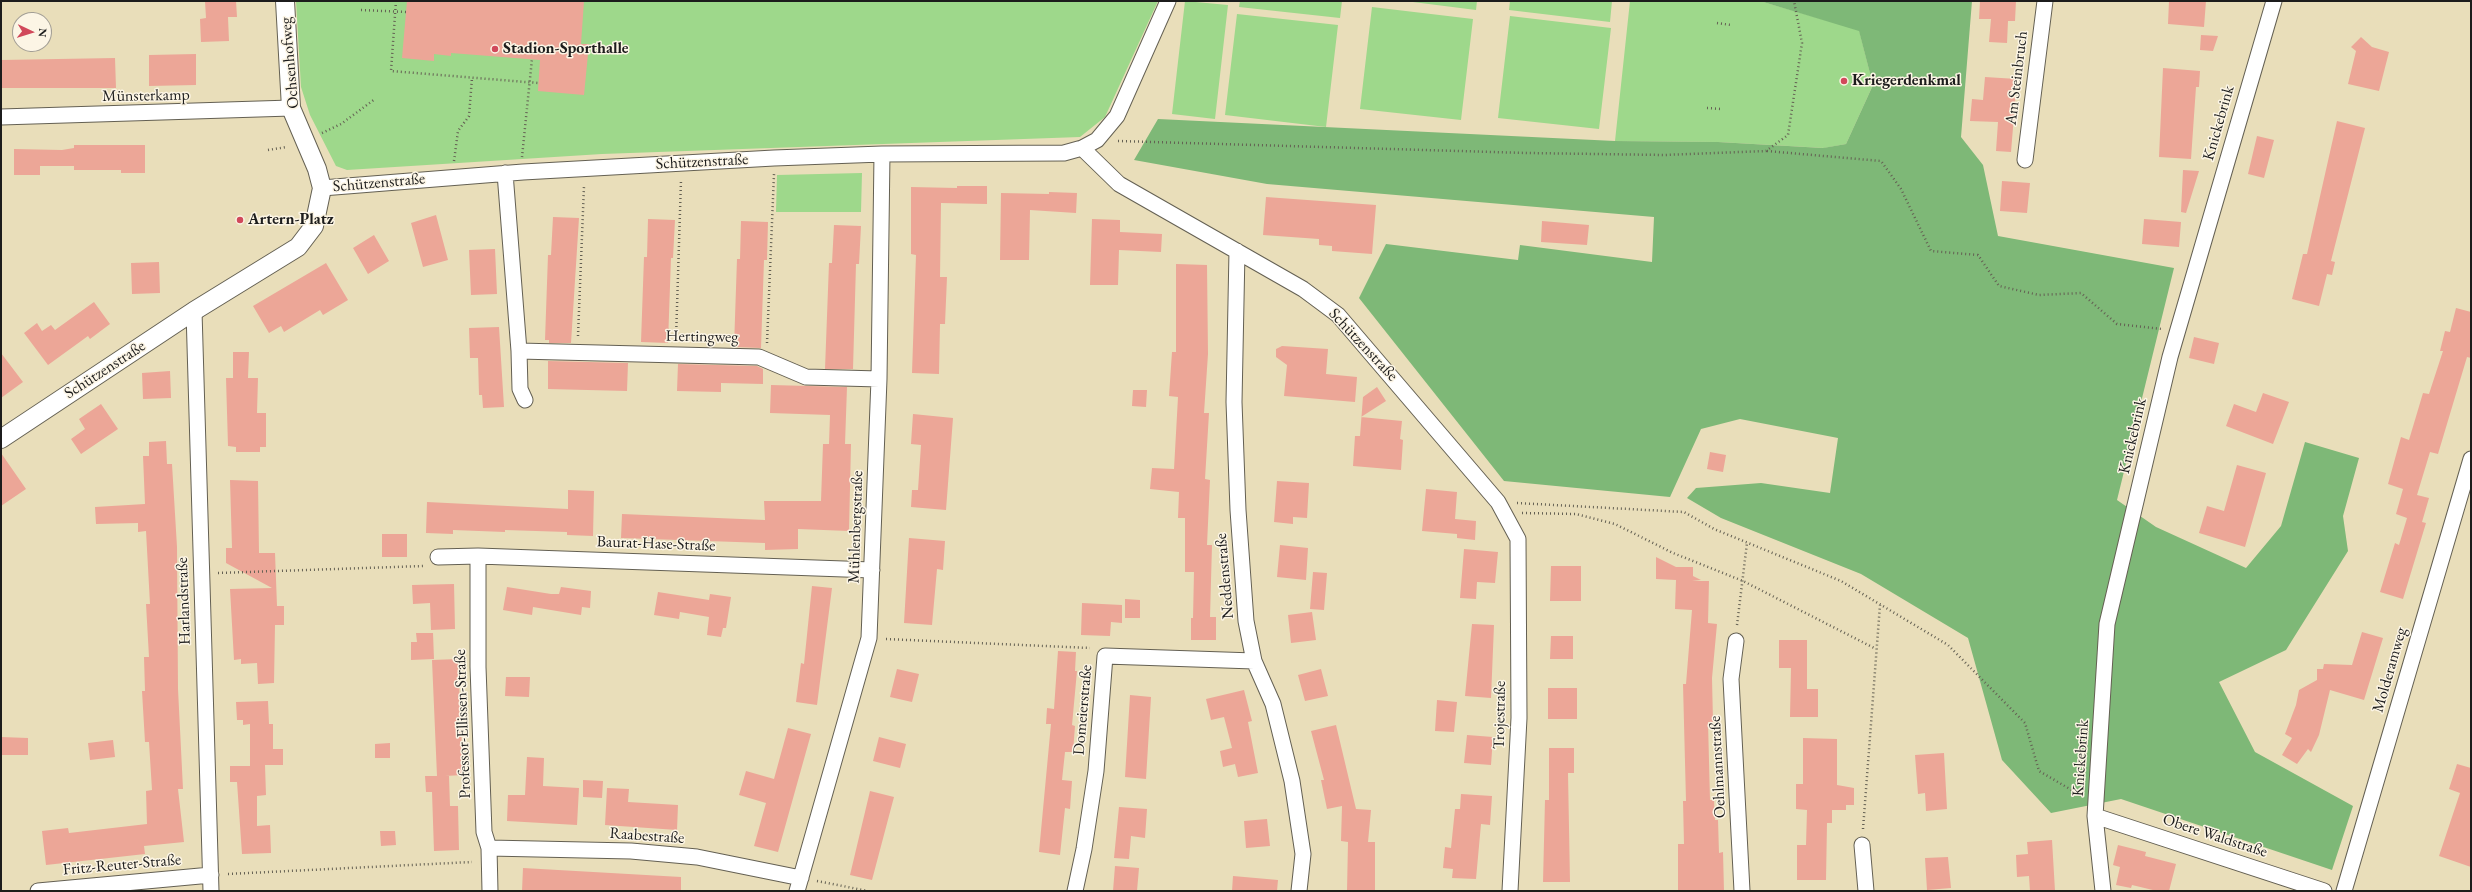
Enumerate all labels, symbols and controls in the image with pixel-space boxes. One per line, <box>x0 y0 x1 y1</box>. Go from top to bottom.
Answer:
north arrow <box>12 12 52 52</box>
street label: Ochsenhofweg <box>276 16 304 110</box>
text: N <box>36 28 50 38</box>
street label: Am Steinbruch <box>2002 30 2032 126</box>
place label: Stadion-Sporthalle <box>503 39 629 59</box>
marker: Stadion-Sporthalle <box>490 44 500 54</box>
place label: Kriegerdenkmal <box>1852 71 1961 91</box>
marker: Kriegerdenkmal <box>1839 76 1849 86</box>
street label: Knickebrink <box>2199 83 2239 163</box>
street label: Münsterkamp <box>102 86 190 106</box>
street label: Schützenstraße <box>655 150 749 174</box>
street label: Schützenstraße <box>332 169 426 197</box>
place label: Artern-Platz <box>248 210 334 230</box>
marker: Artern-Platz <box>235 215 245 225</box>
street label: Schützenstraße <box>1324 305 1402 385</box>
street label: Hertingweg <box>666 327 738 347</box>
street label: Schützenstraße <box>61 337 149 403</box>
street label: Knickebrink <box>2115 396 2151 476</box>
street label: Mühlenbergstraße <box>844 470 868 584</box>
street label: Baurat-Hase-Straße <box>596 532 716 556</box>
street label: Neddenstraße <box>1212 532 1238 620</box>
street label: Harlandstraße <box>173 557 195 645</box>
street label: Molderamweg <box>2369 625 2411 715</box>
street label: Professor-Ellissen-Straße <box>451 649 475 799</box>
street label: Domeierstraße <box>1069 664 1097 756</box>
street label: Trojestraße <box>1490 681 1510 749</box>
street label: Oehlmannstraße <box>1706 715 1730 819</box>
street label: Knickebrink <box>2069 719 2093 797</box>
street label: Obere Waldstraße <box>2160 810 2270 862</box>
street label: Raabestraße <box>609 824 685 848</box>
street label: Fritz-Reuter-Straße <box>62 850 182 880</box>

